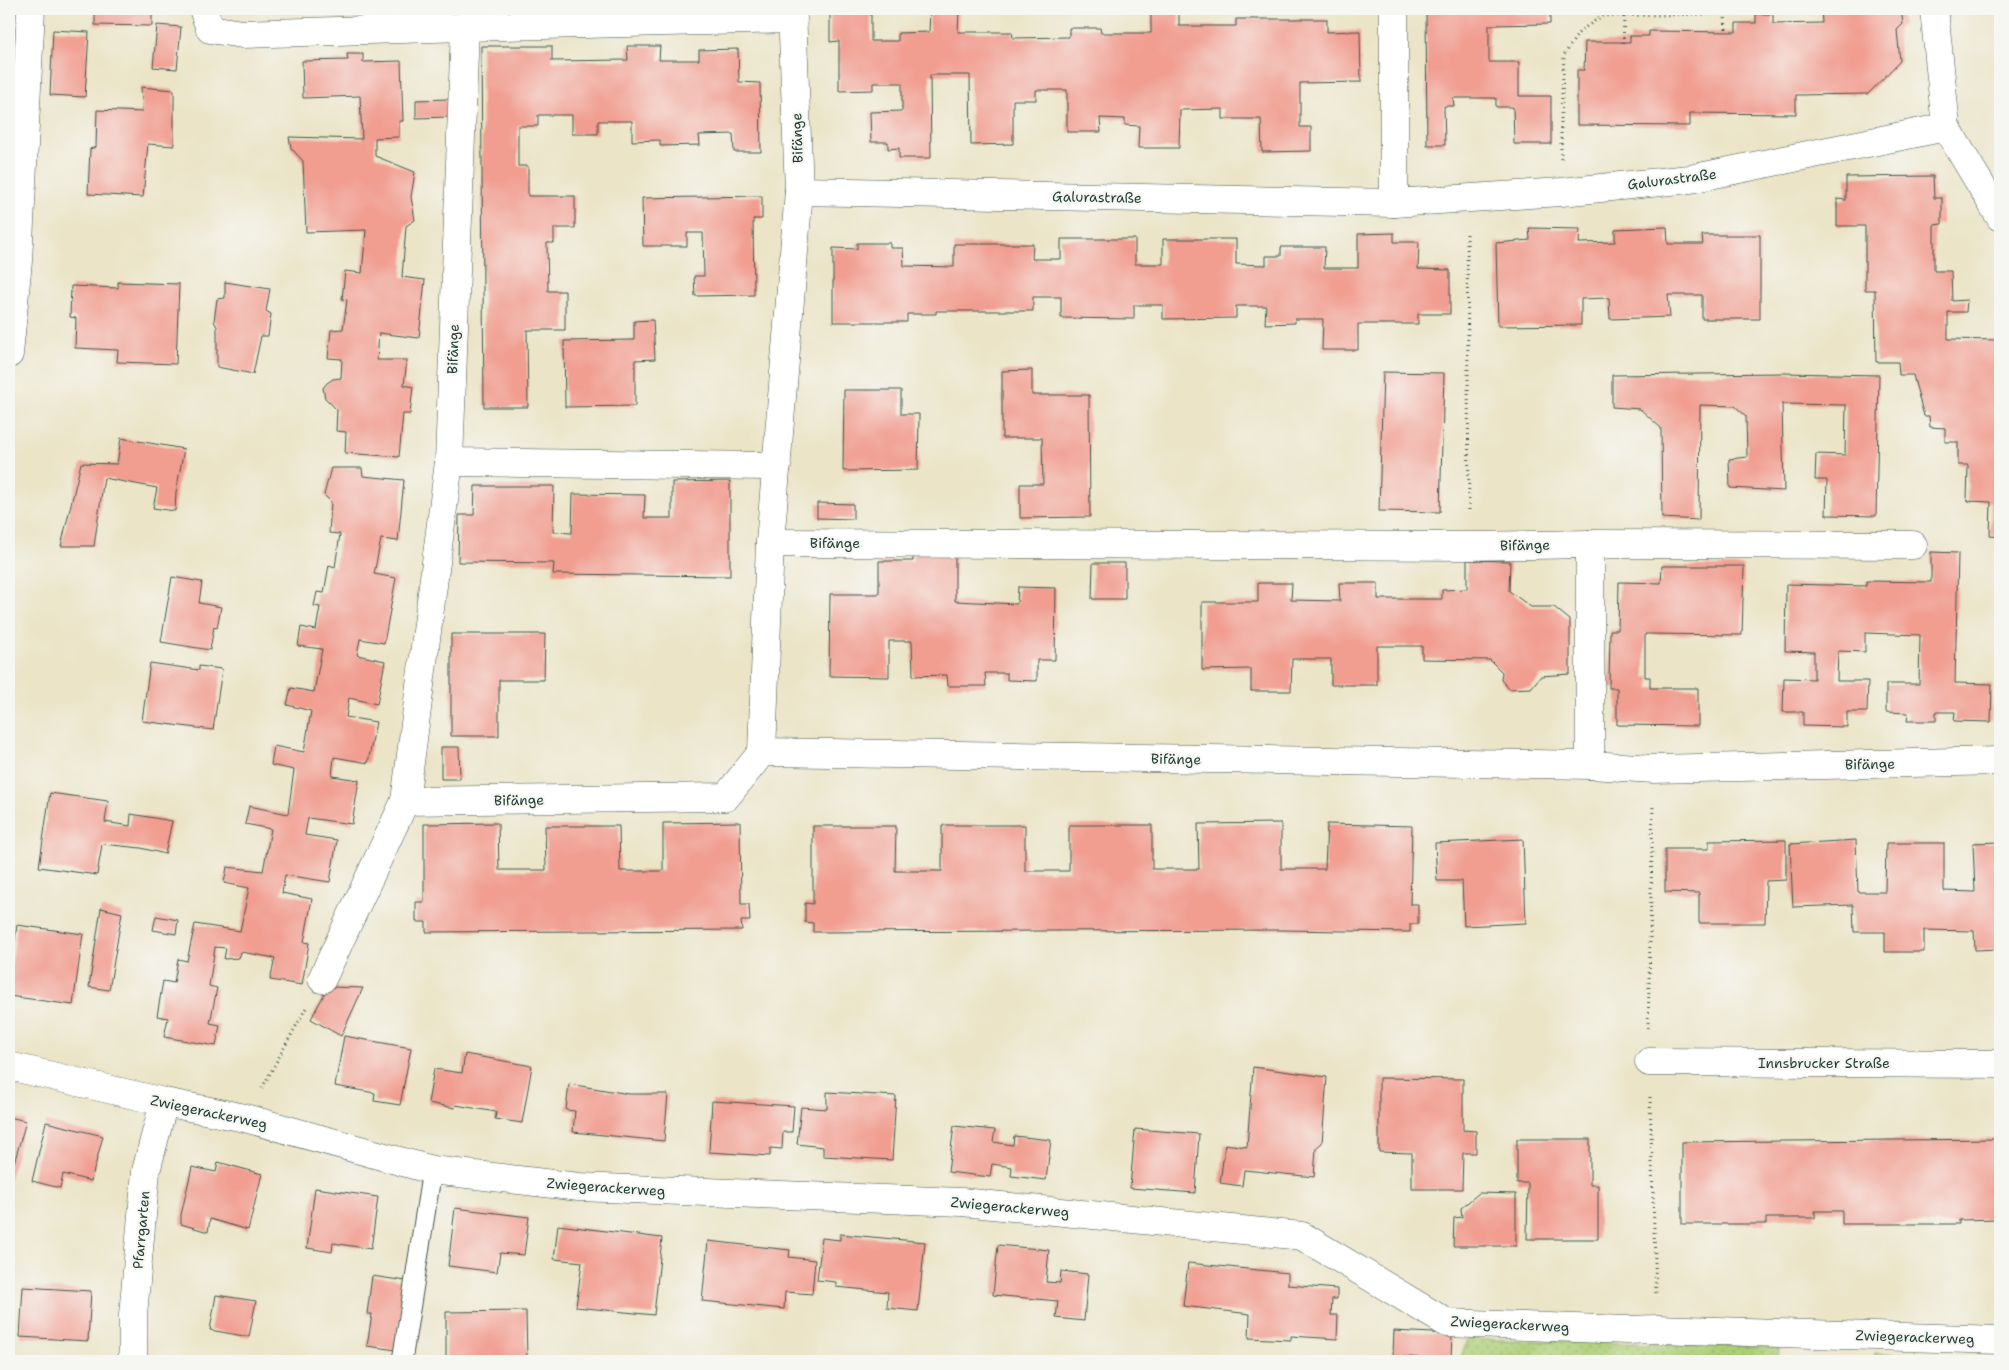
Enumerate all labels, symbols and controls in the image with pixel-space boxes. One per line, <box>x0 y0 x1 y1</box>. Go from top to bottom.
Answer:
street label: Bifänge <box>787 112 807 163</box>
street label: Galurastraße <box>1626 165 1718 193</box>
street label: Galurastraße <box>1052 187 1142 207</box>
street label: Bifänge <box>443 323 463 374</box>
street label: Bifänge <box>810 534 860 552</box>
street label: Bifänge <box>1500 536 1550 554</box>
street label: Bifänge <box>1151 750 1201 768</box>
street label: Bifänge <box>1845 755 1895 773</box>
street label: Bifänge <box>494 791 544 809</box>
street label: Innsbrucker Straße <box>1758 1054 1890 1072</box>
street label: Zwiegerackerweg <box>149 1091 269 1133</box>
street label: Zwiegerackerweg <box>546 1174 666 1200</box>
street label: Pfarrgarten <box>129 1190 153 1270</box>
street label: Zwiegerackerweg <box>950 1193 1070 1221</box>
street label: Zwiegerackerweg <box>1450 1312 1570 1336</box>
street label: Zwiegerackerweg <box>1855 1326 1975 1348</box>

